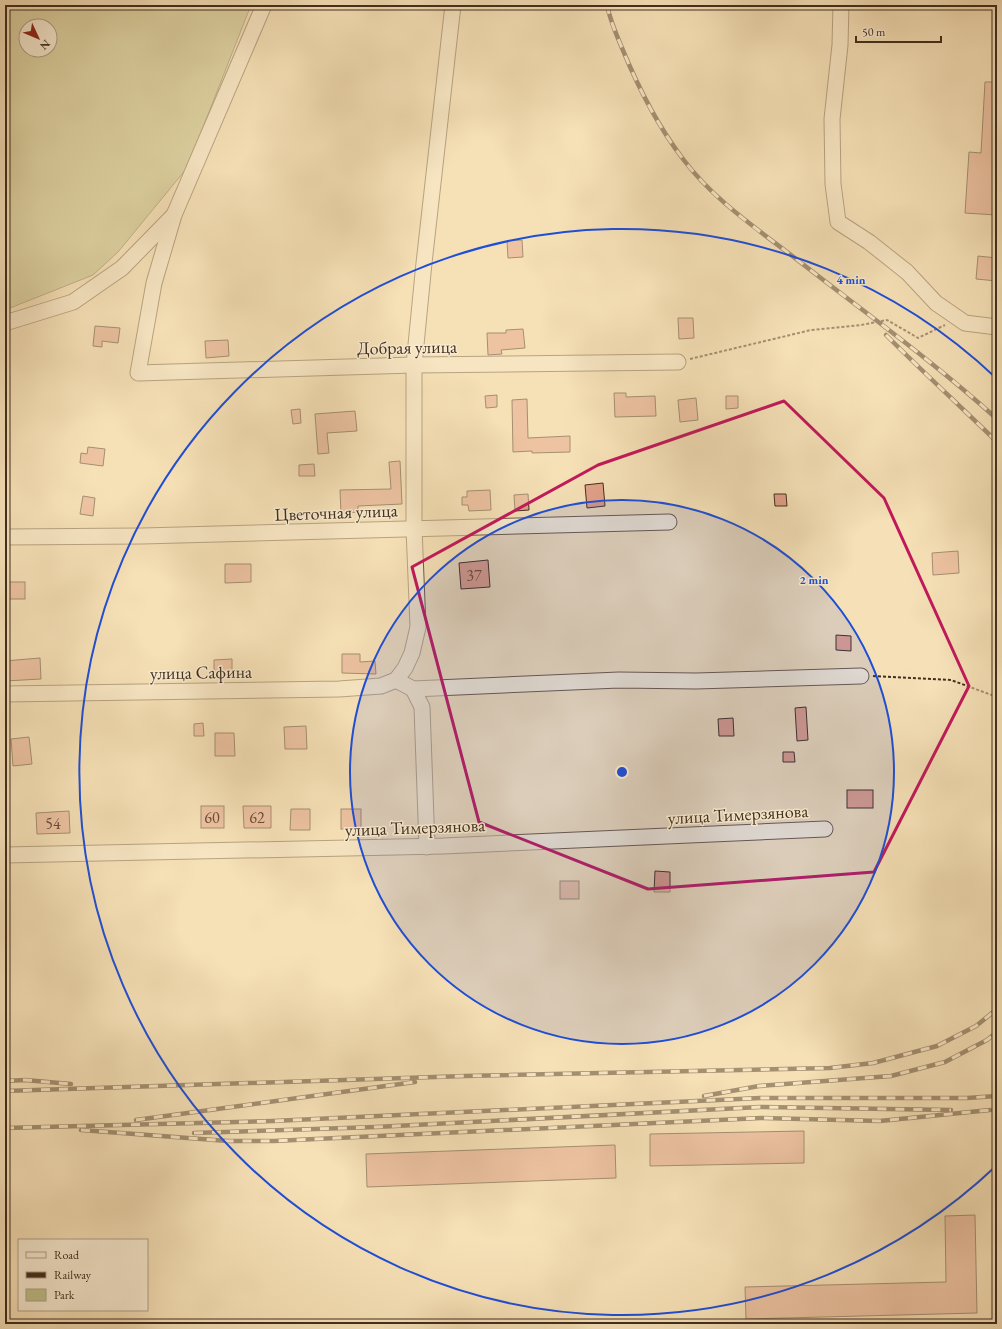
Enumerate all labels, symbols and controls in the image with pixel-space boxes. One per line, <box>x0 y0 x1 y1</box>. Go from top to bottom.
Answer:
north arrow <box>18 18 58 58</box>
scale bar <box>856 18 941 44</box>
text: 50 m <box>862 24 886 40</box>
text: N <box>37 37 53 53</box>
text: 4 min <box>836 272 866 288</box>
street label: Добрая улица <box>357 335 458 359</box>
street label: Цветочная улица <box>274 498 399 526</box>
house number: 37 <box>466 565 482 586</box>
text: 2 min <box>799 572 829 588</box>
street label: улица Сафина <box>150 660 253 684</box>
centre of rings <box>615 765 629 779</box>
street label: улица Тимерзянова <box>667 799 810 829</box>
house number: 60 <box>204 807 220 828</box>
house number: 62 <box>249 807 265 828</box>
house number: 54 <box>45 813 61 834</box>
street label: улица Тимерзянова <box>344 813 487 841</box>
legend <box>18 1239 148 1311</box>
text: Road <box>54 1247 80 1263</box>
text: Railway <box>54 1267 92 1283</box>
text: Park <box>54 1287 75 1303</box>

